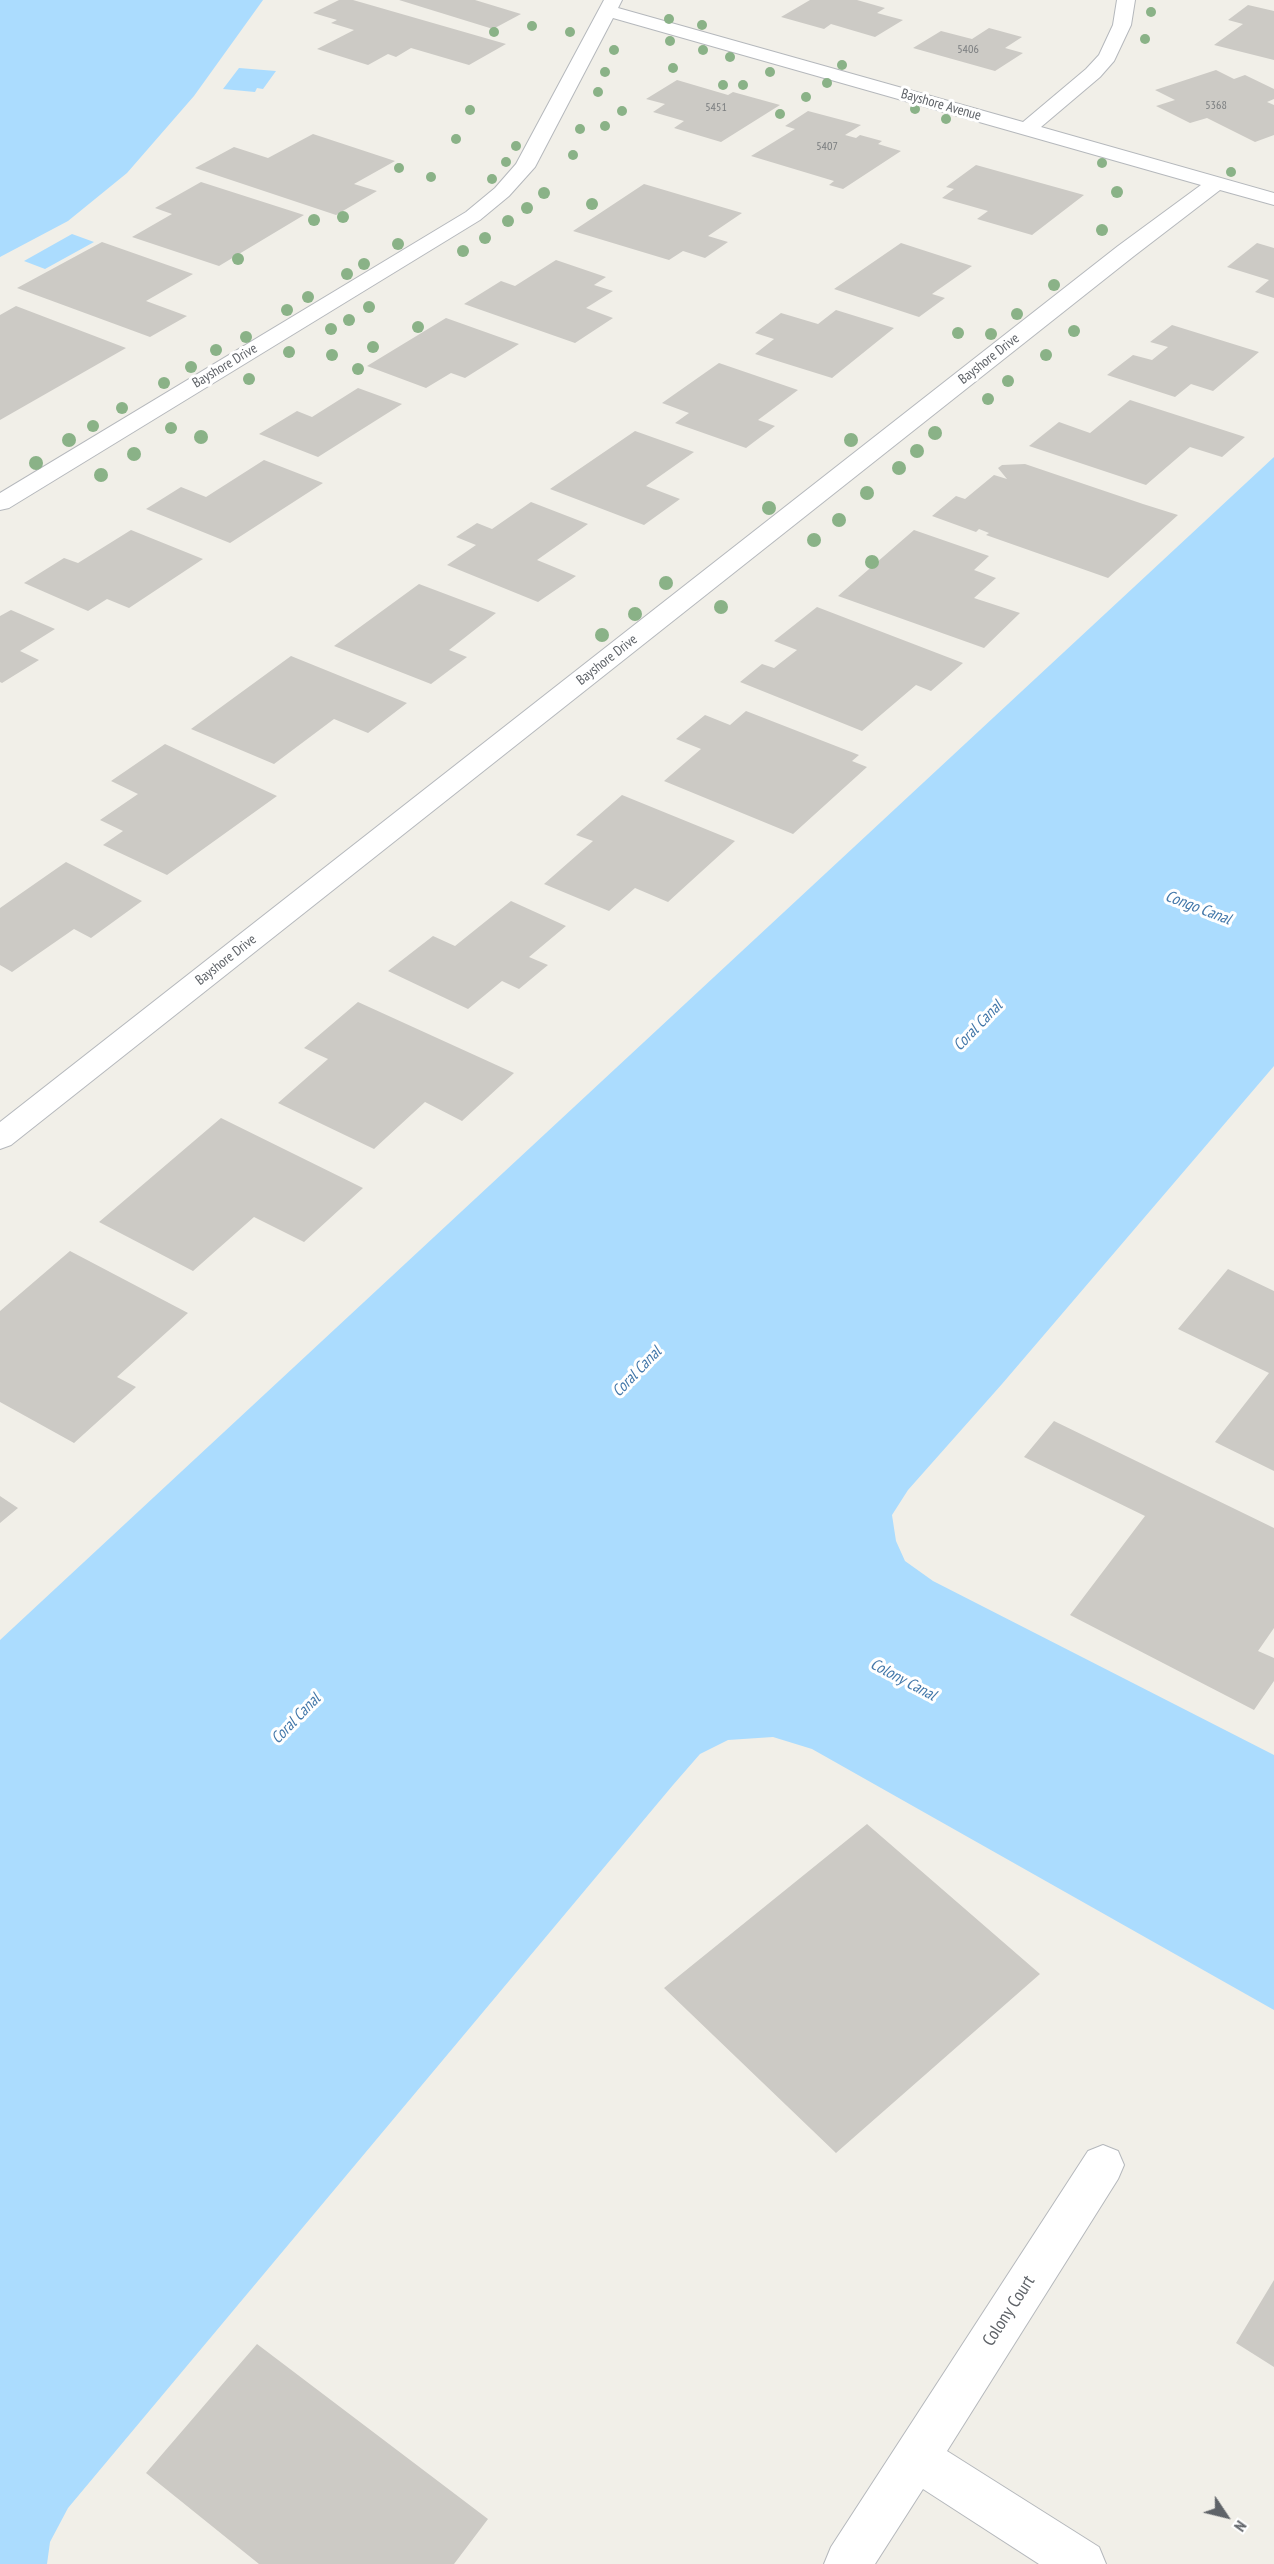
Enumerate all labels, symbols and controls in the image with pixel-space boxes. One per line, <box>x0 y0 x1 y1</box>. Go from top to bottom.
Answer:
house number: 5406 <box>957 43 979 57</box>
street label: Bayshore Avenue <box>899 86 983 124</box>
house number: 5368 <box>1205 99 1227 113</box>
house number: 5451 <box>705 101 727 115</box>
house number: 5407 <box>816 140 838 154</box>
street label: Bayshore Drive <box>955 330 1023 388</box>
street label: Bayshore Drive <box>190 340 260 392</box>
street label: Bayshore Drive <box>573 631 641 689</box>
water label: Congo Canal <box>1162 887 1234 929</box>
street label: Bayshore Drive <box>192 931 260 989</box>
water label: Coral Canal <box>949 997 1007 1055</box>
water label: Coral Canal <box>608 1343 666 1401</box>
water label: Colony Canal <box>867 1655 939 1705</box>
water label: Coral Canal <box>267 1690 325 1748</box>
street label: Colony Court <box>978 2272 1040 2350</box>
north arrow <box>1196 2486 1256 2546</box>
text: N <box>1230 2517 1251 2536</box>

